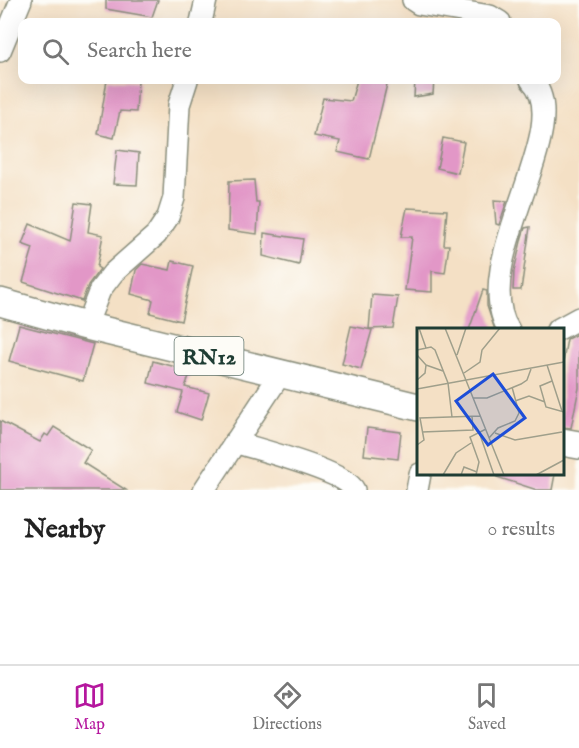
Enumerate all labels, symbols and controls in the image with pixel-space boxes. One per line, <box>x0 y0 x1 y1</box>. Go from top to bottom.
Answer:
search box <box>18 18 561 84</box>
icon: search <box>39 35 72 68</box>
text: Search here <box>87 37 192 65</box>
inset map <box>417 328 564 475</box>
road number: RN12 <box>174 337 244 375</box>
text: Nearby <box>24 513 105 546</box>
text: 0 results <box>488 517 555 542</box>
tab: Map <box>73 679 106 735</box>
tab: Directions <box>252 679 322 735</box>
tab: Saved <box>468 679 506 735</box>

